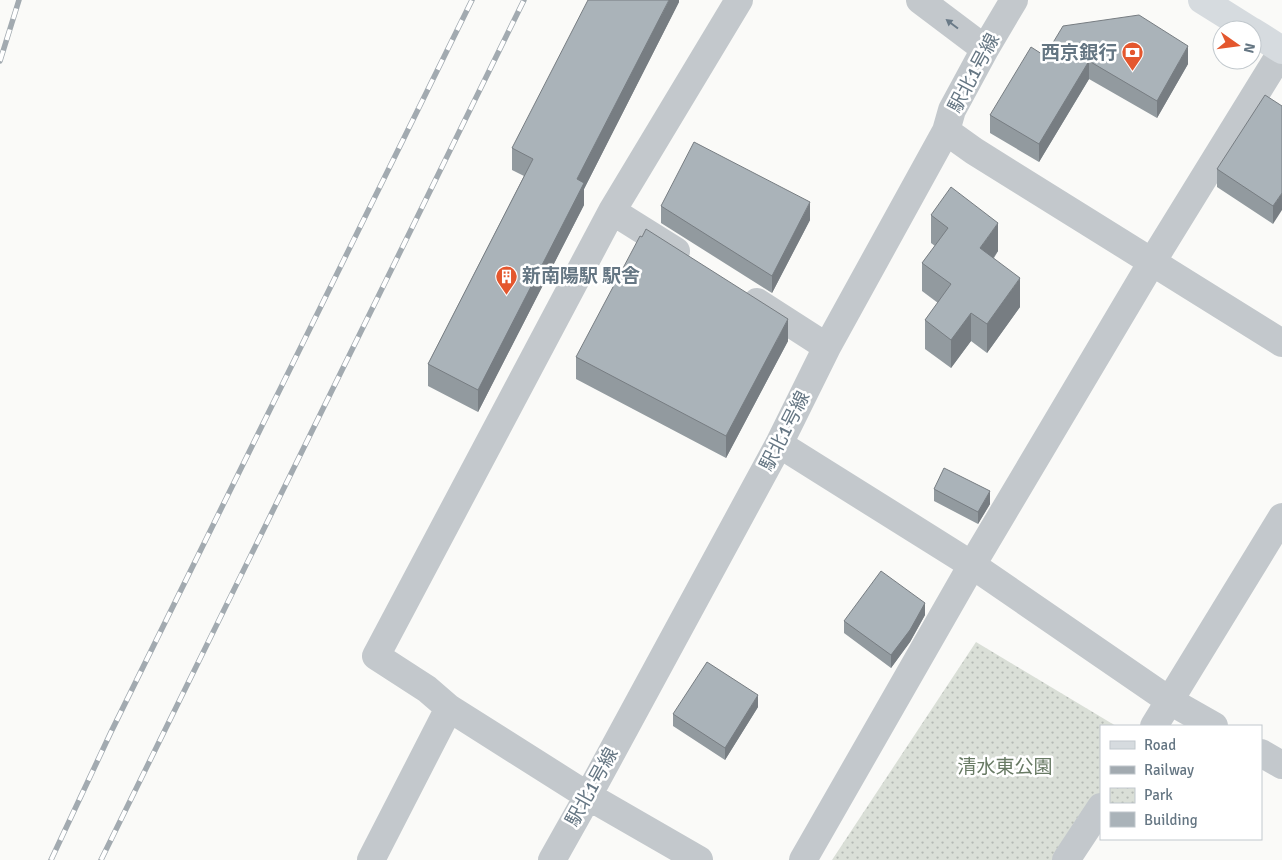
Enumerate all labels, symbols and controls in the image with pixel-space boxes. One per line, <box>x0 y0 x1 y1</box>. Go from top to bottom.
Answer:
one-way arrow <box>946 19 959 30</box>
north arrow <box>1212 20 1262 70</box>
street label: 駅北1号線 <box>943 29 1005 117</box>
place label: 西京銀行 <box>1041 41 1117 65</box>
bank icon: 西京銀行 <box>1121 41 1145 72</box>
text: N <box>1240 41 1259 55</box>
building icon: 新南陽駅 駅舎 <box>494 264 518 295</box>
place label: 新南陽駅 駅舎 <box>522 264 640 288</box>
street label: 駅北1号線 <box>755 387 815 475</box>
legend <box>1100 725 1262 840</box>
text: Road <box>1144 736 1176 754</box>
street label: 駅北1号線 <box>561 743 623 831</box>
park label: 清水東公園 <box>957 755 1053 779</box>
text: Railway <box>1144 761 1194 779</box>
text: Park <box>1144 786 1173 804</box>
text: Building <box>1144 811 1198 829</box>

